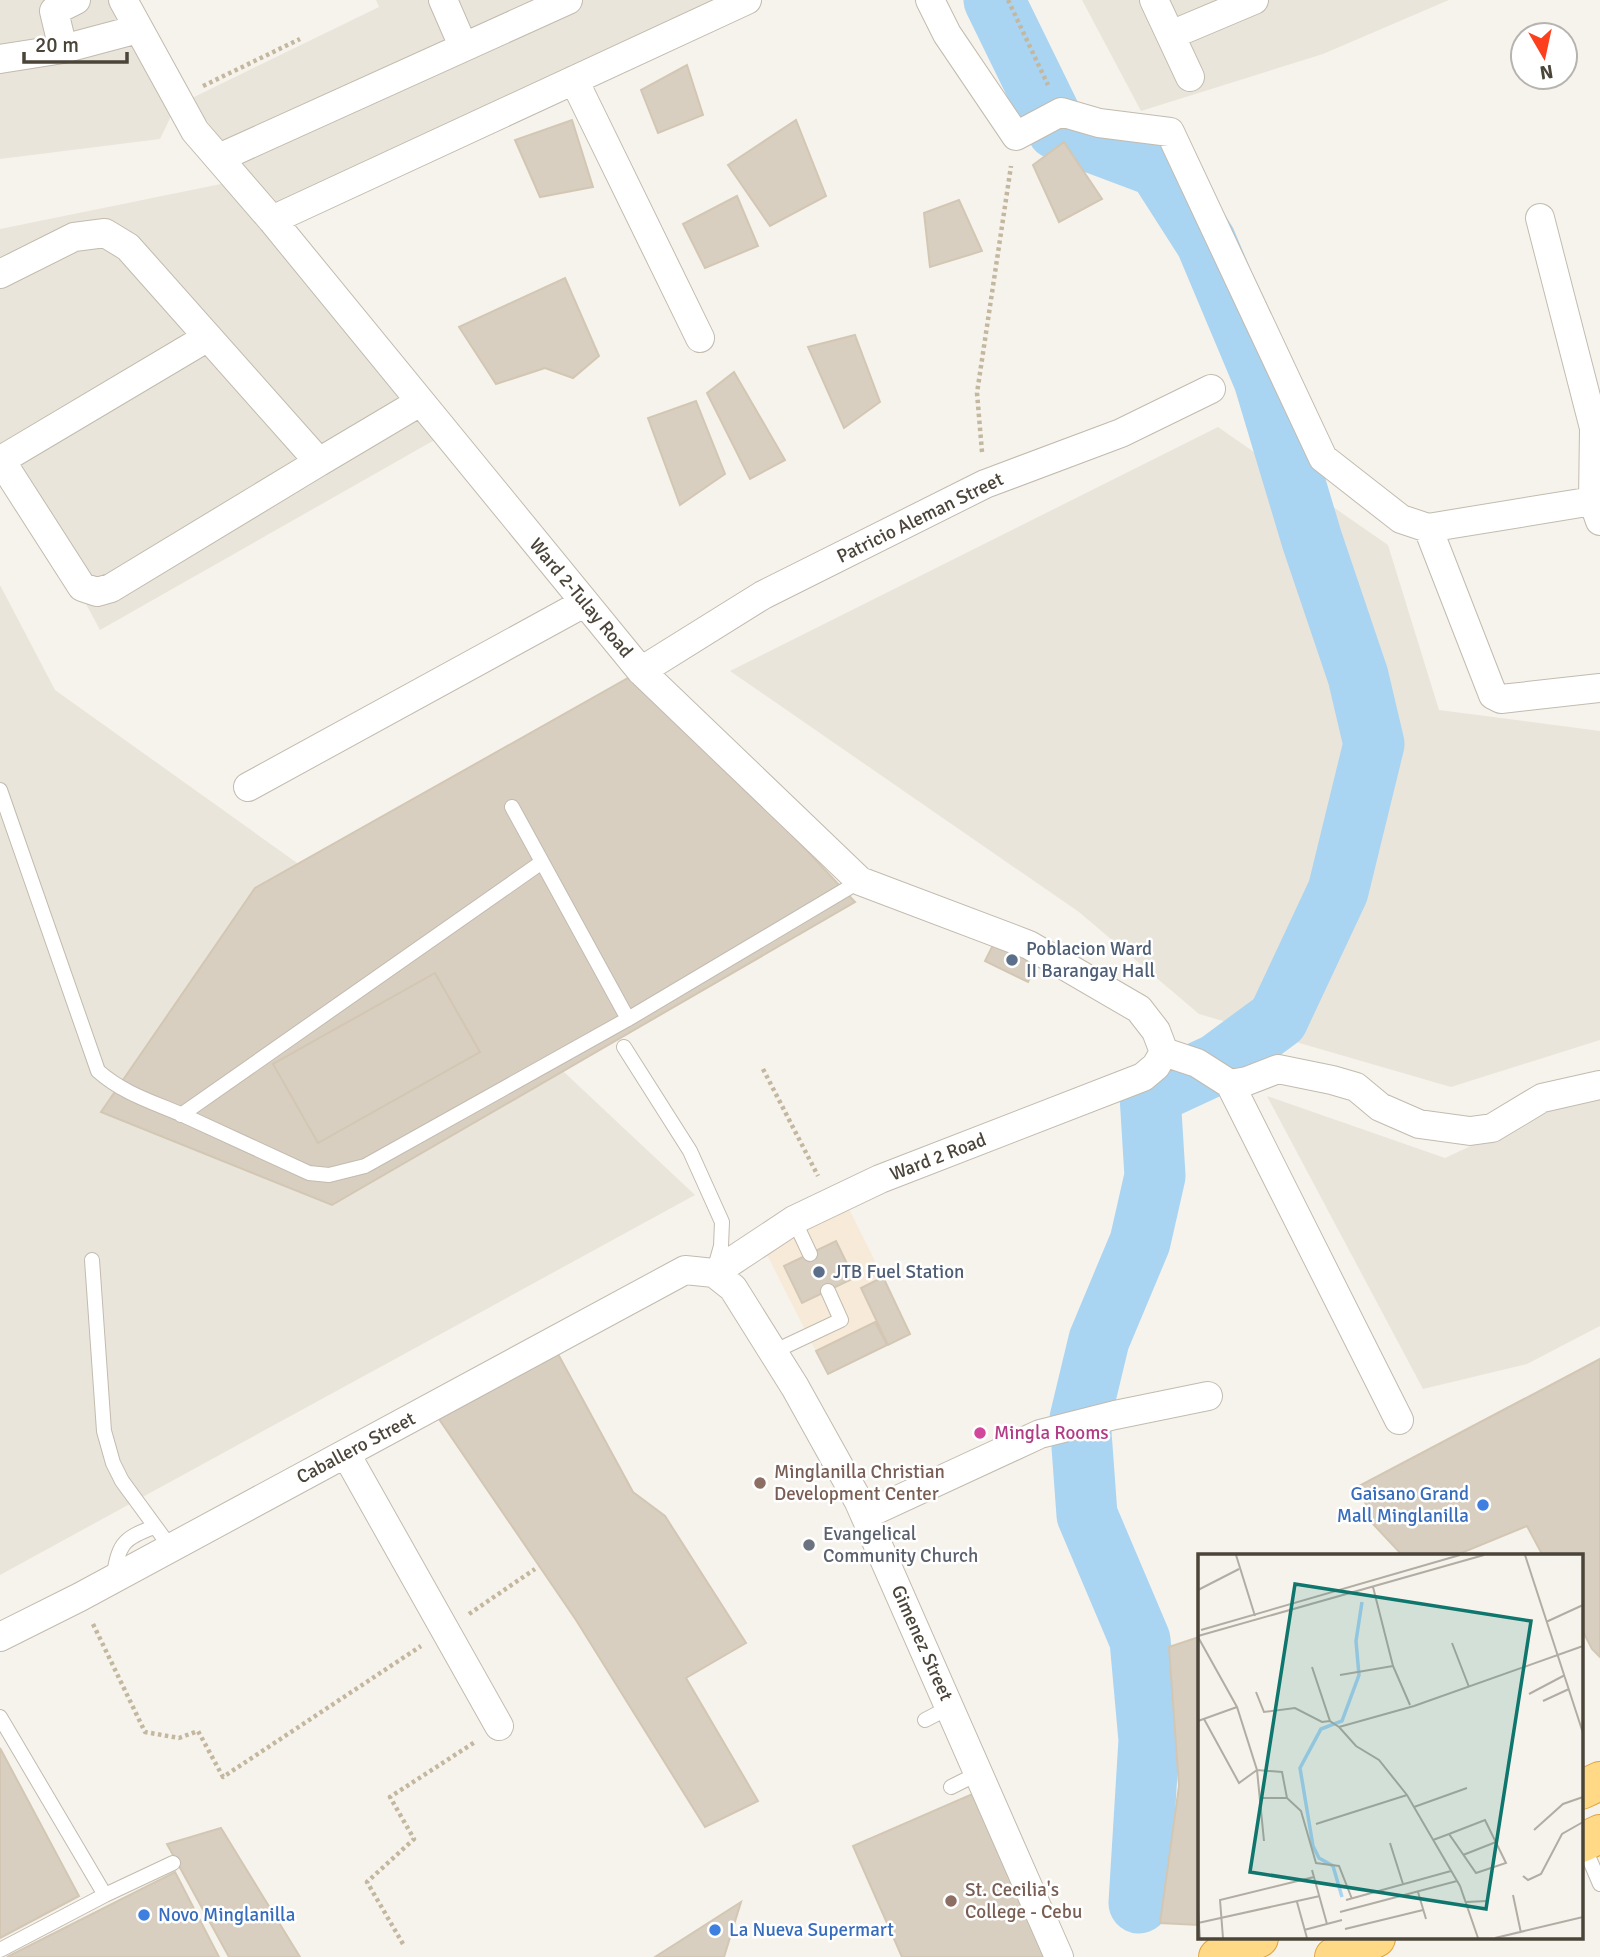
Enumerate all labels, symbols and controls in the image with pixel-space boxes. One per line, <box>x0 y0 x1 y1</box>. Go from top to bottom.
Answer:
scale bar <box>24 21 128 65</box>
north arrow <box>1509 21 1579 91</box>
text: 20 m <box>35 32 79 58</box>
text: N <box>1538 59 1555 85</box>
street label: Patricio Aleman Street <box>833 467 1008 569</box>
street label: Ward 2-Tulay Road <box>524 533 638 663</box>
place label: Poblacion Ward II Barangay Hall <box>1026 937 1155 983</box>
marker: Poblacion Ward II Barangay Hall <box>1004 952 1020 968</box>
street label: Ward 2 Road <box>886 1128 990 1186</box>
place label: JTB Fuel Station <box>833 1260 964 1284</box>
marker: JTB Fuel Station <box>811 1264 827 1280</box>
street label: Caballero Street <box>292 1406 420 1489</box>
place label: Mingla Rooms <box>994 1421 1109 1445</box>
marker: Mingla Rooms <box>972 1425 988 1441</box>
place label: Minglanilla Christian Development Center <box>774 1460 945 1506</box>
marker: Minglanilla Christian Development Center <box>752 1475 768 1491</box>
place label: Gaisano Grand Mall Minglanilla <box>1337 1482 1469 1528</box>
marker: Gaisano Grand Mall Minglanilla <box>1475 1497 1491 1513</box>
place label: Evangelical Community Church <box>823 1522 978 1568</box>
marker: Evangelical Community Church <box>801 1537 817 1553</box>
inset map <box>1198 1554 1582 1940</box>
street label: Gimenez Street <box>886 1581 958 1705</box>
place label: St. Cecilia's College - Cebu <box>965 1878 1082 1924</box>
marker: St. Cecilia's College - Cebu <box>943 1893 959 1909</box>
place label: Novo Minglanilla <box>158 1903 295 1927</box>
marker: Novo Minglanilla <box>136 1907 152 1923</box>
place label: La Nueva Supermart <box>729 1918 894 1942</box>
marker: La Nueva Supermart <box>707 1922 723 1938</box>

